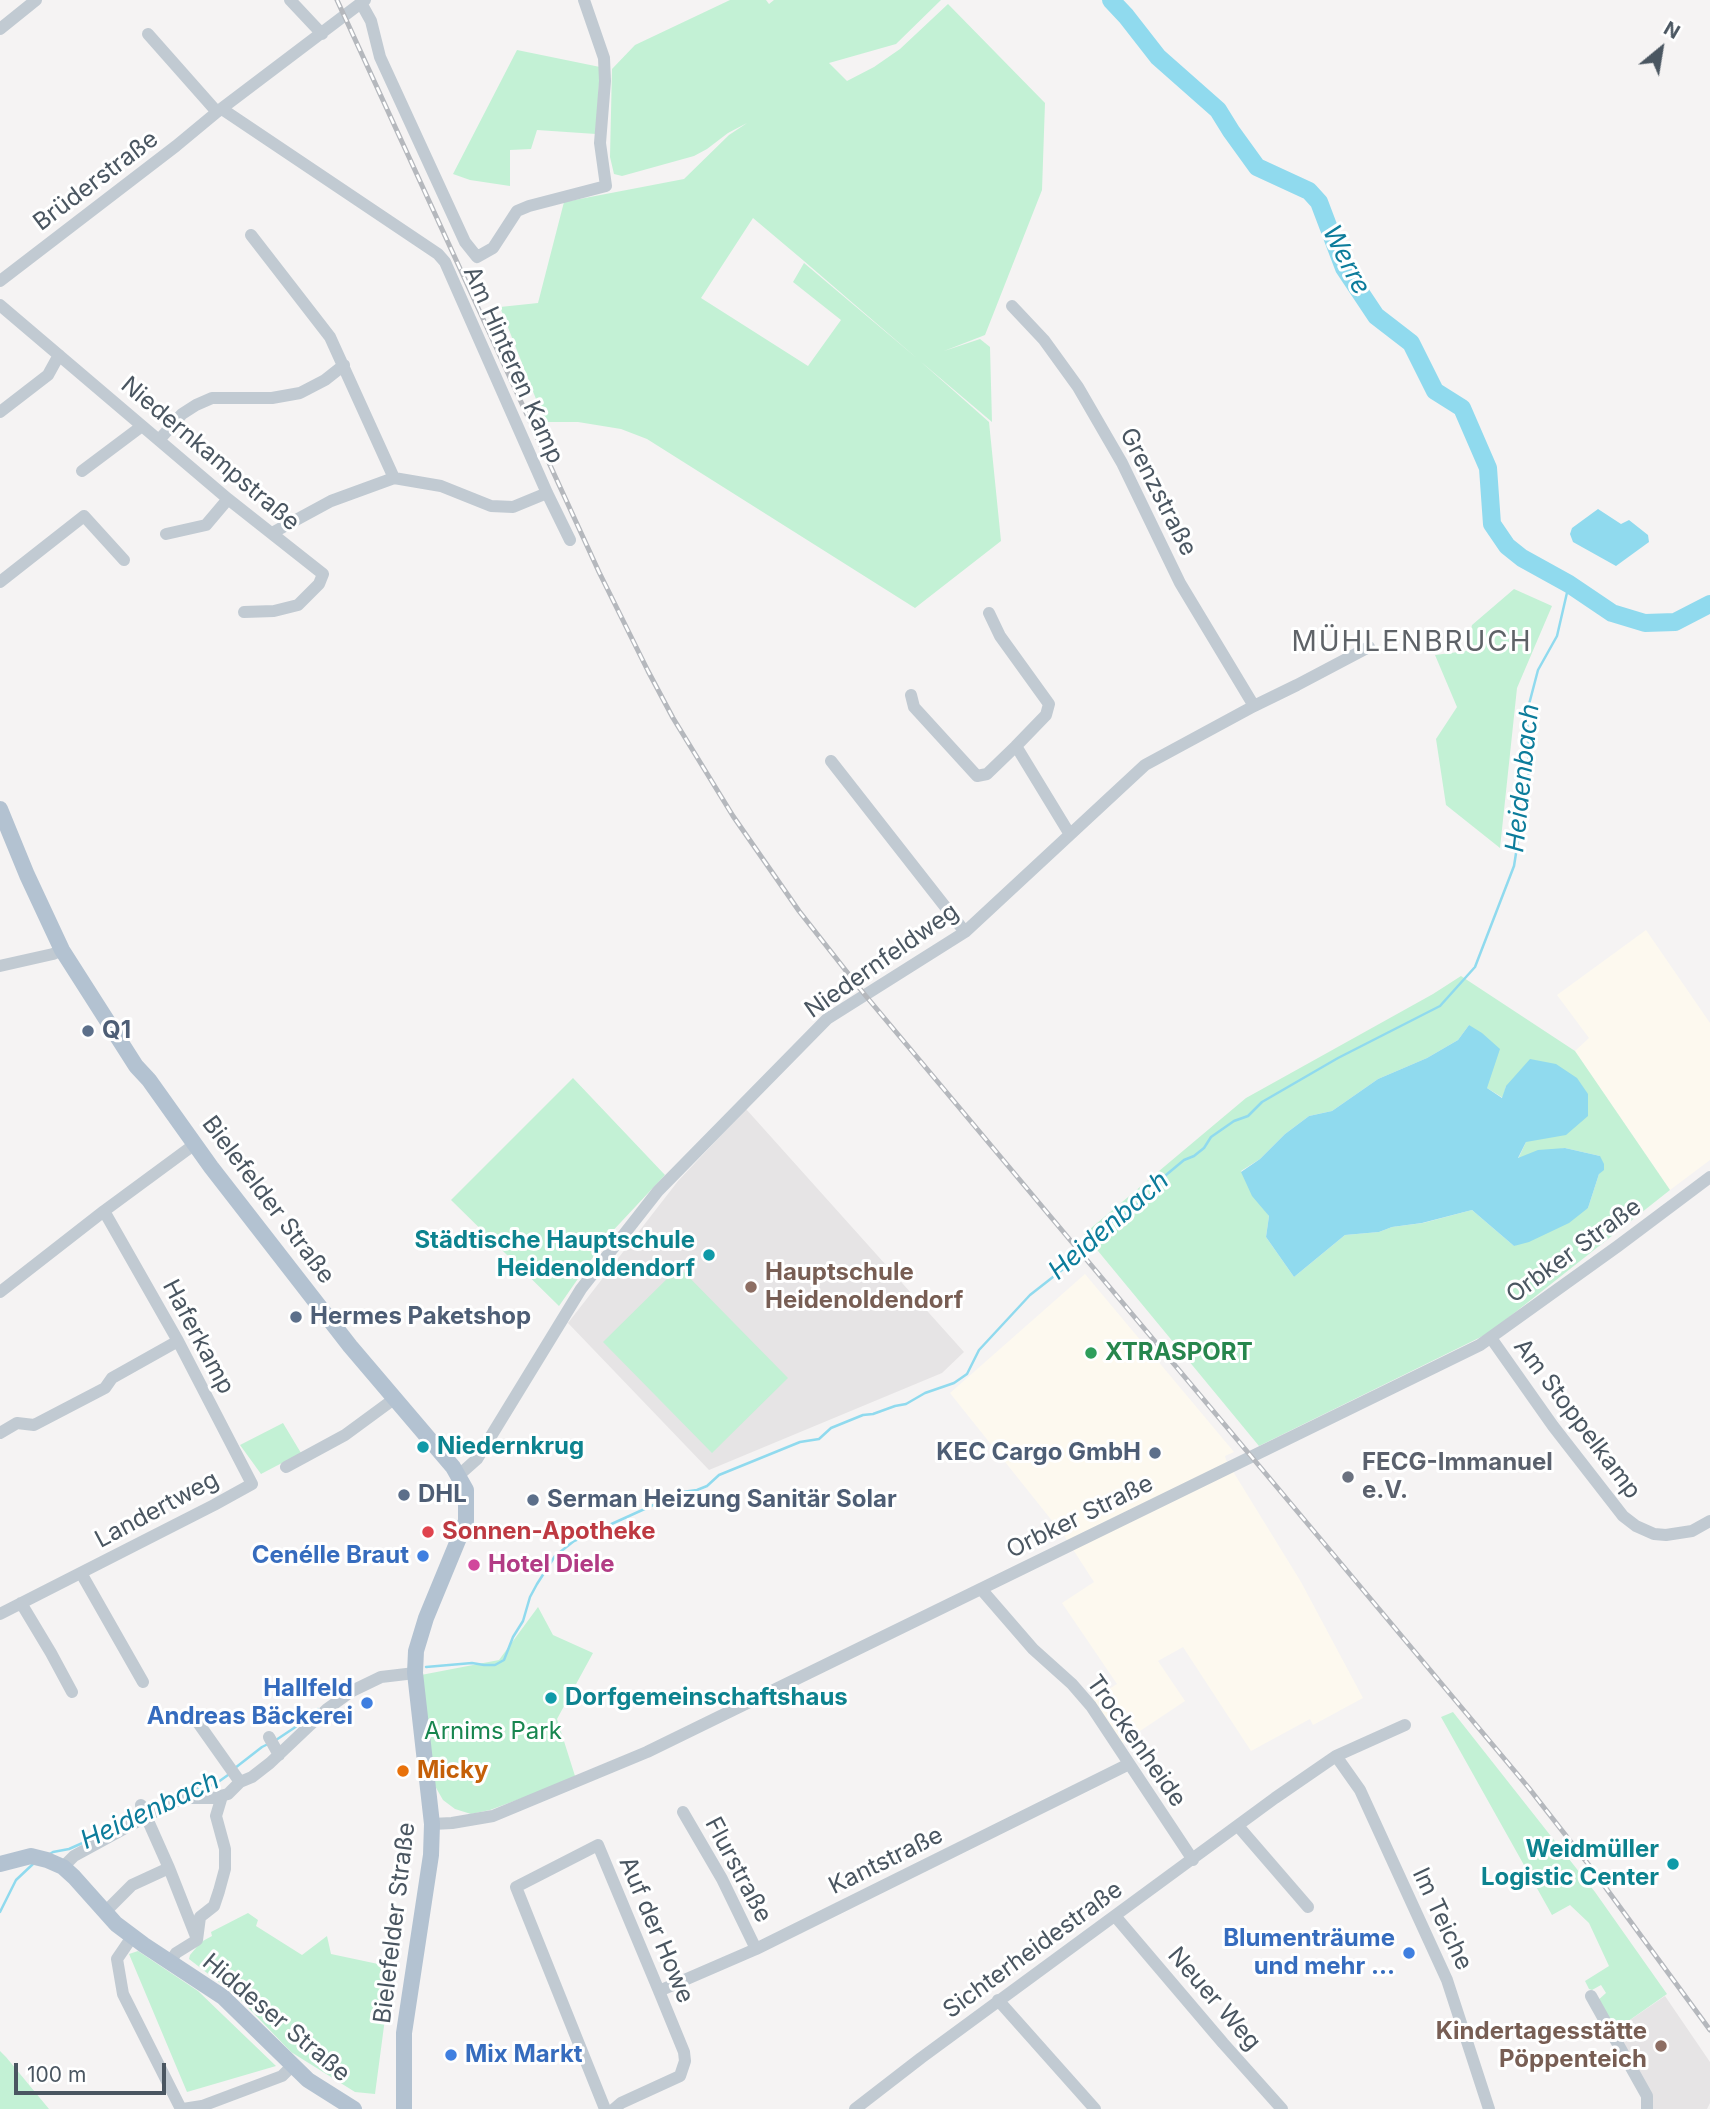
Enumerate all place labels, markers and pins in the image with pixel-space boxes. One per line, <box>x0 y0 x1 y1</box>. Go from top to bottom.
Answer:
place label: Q1 <box>102 1017 131 1045</box>
marker: Q1 <box>80 1023 96 1039</box>
place label: Städtische Hauptschule Heidenoldendorf <box>414 1227 695 1283</box>
marker: Städtische Hauptschule Heidenoldendorf <box>701 1247 717 1263</box>
place label: Hauptschule Heidenoldendorf <box>765 1259 963 1315</box>
marker: Hauptschule Heidenoldendorf <box>743 1279 759 1295</box>
place label: Hermes Paketshop <box>310 1303 531 1331</box>
marker: Hermes Paketshop <box>288 1309 304 1325</box>
place label: XTRASPORT <box>1105 1339 1253 1367</box>
marker: XTRASPORT <box>1083 1345 1099 1361</box>
place label: Niedernkrug <box>437 1433 584 1461</box>
marker: Niedernkrug <box>415 1439 431 1455</box>
place label: KEC Cargo GmbH <box>936 1439 1141 1467</box>
marker: KEC Cargo GmbH <box>1147 1445 1163 1461</box>
place label: FECG-Immanuel e.V. <box>1362 1449 1553 1505</box>
marker: FECG-Immanuel e.V. <box>1340 1469 1356 1485</box>
place label: DHL <box>418 1481 467 1509</box>
place label: Serman Heizung Sanitär Solar <box>547 1486 897 1514</box>
marker: DHL <box>396 1487 412 1503</box>
marker: Serman Heizung Sanitär Solar <box>525 1492 541 1508</box>
place label: Sonnen-Apotheke <box>442 1518 656 1546</box>
marker: Sonnen-Apotheke <box>420 1524 436 1540</box>
place label: Cenélle Braut <box>252 1542 409 1570</box>
marker: Cenélle Braut <box>415 1548 431 1564</box>
place label: Hotel Diele <box>488 1551 615 1579</box>
marker: Hotel Diele <box>466 1557 482 1573</box>
place label: Hallfeld Andreas Bäckerei <box>147 1675 353 1731</box>
place label: Dorfgemeinschaftshaus <box>565 1684 848 1712</box>
marker: Dorfgemeinschaftshaus <box>543 1690 559 1706</box>
marker: Hallfeld Andreas Bäckerei <box>359 1695 375 1711</box>
place label: Micky <box>417 1757 489 1785</box>
marker: Micky <box>395 1763 411 1779</box>
place label: Weidmüller Logistic Center <box>1481 1836 1659 1892</box>
marker: Weidmüller Logistic Center <box>1665 1856 1681 1872</box>
place label: Blumenträume und mehr ... <box>1223 1925 1395 1981</box>
marker: Blumenträume und mehr ... <box>1401 1945 1417 1961</box>
place label: Kindertagesstätte Pöppenteich <box>1436 2018 1647 2074</box>
marker: Kindertagesstätte Pöppenteich <box>1653 2038 1669 2054</box>
place label: Mix Markt <box>465 2041 583 2069</box>
marker: Mix Markt <box>443 2047 459 2063</box>

